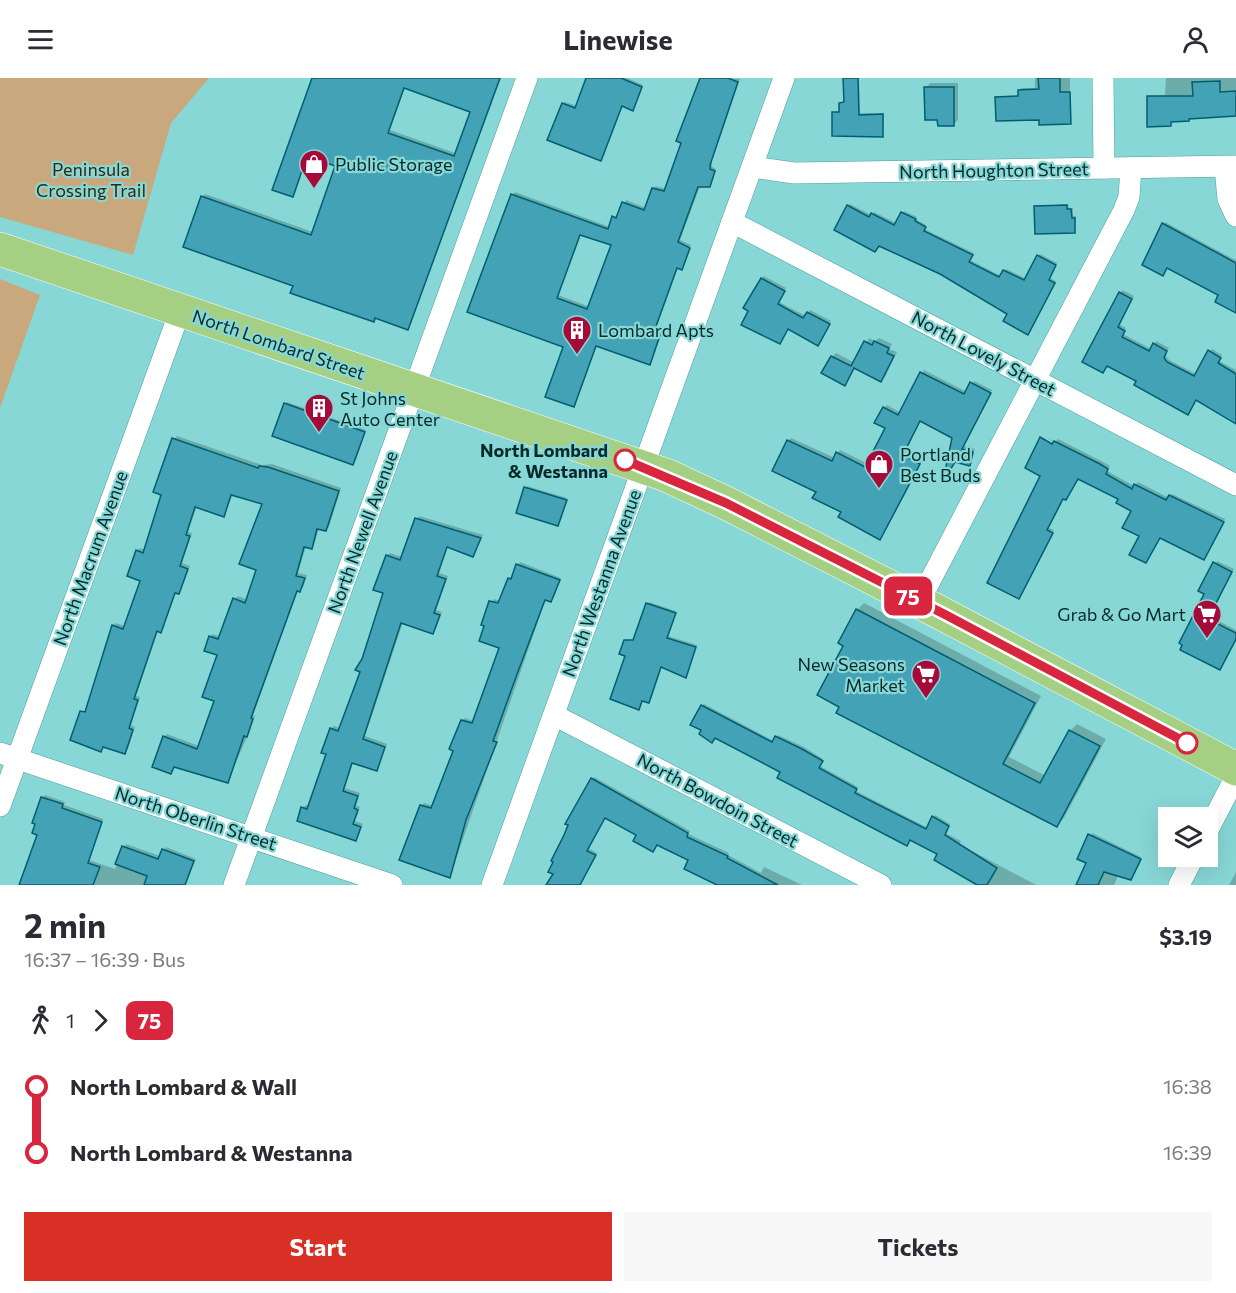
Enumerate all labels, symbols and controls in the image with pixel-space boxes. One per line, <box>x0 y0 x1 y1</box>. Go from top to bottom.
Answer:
icon: menu <box>24 23 57 56</box>
text: Linewise <box>563 23 673 56</box>
icon: person <box>1179 23 1212 56</box>
shop icon: Public Storage <box>298 148 330 190</box>
place label: Public Storage <box>335 153 452 175</box>
street label: North Houghton Street <box>899 157 1089 183</box>
park label: Peninsula Crossing Trail <box>36 158 146 201</box>
street label: North Lombard Street <box>190 304 368 384</box>
street label: North Lovely Street <box>908 306 1060 400</box>
building icon: Lombard Apts <box>561 314 593 356</box>
place label: Lombard Apts <box>598 319 714 341</box>
place label: St Johns Auto Center <box>340 387 440 430</box>
building icon: St Johns Auto Center <box>303 392 335 434</box>
place label: North Lombard & Westanna <box>480 439 608 482</box>
place label: Portland Best Buds <box>900 443 980 486</box>
street label: North Newell Avenue <box>322 448 402 616</box>
shop icon: Portland Best Buds <box>863 448 895 490</box>
marker: North Lombard & Westanna <box>614 449 636 471</box>
street label: North Macrum Avenue <box>48 468 132 648</box>
street label: North Westanna Avenue <box>557 486 645 680</box>
line badge: 75 <box>881 576 935 616</box>
text: 75 <box>896 584 920 609</box>
supermarket icon: Grab & Go Mart <box>1191 598 1223 640</box>
place label: Grab & Go Mart <box>1057 603 1186 625</box>
place label: New Seasons Market <box>797 653 905 696</box>
supermarket icon: New Seasons Market <box>910 658 942 700</box>
unlabelled marker <box>1176 732 1198 754</box>
street label: North Bowdoin Street <box>634 748 802 852</box>
street label: North Oberlin Street <box>112 781 280 855</box>
map controls <box>1158 807 1218 867</box>
button: layers <box>1158 807 1218 867</box>
text: 2 min <box>24 904 106 945</box>
text: $3.19 <box>1159 923 1212 950</box>
text: 16:37 – 16:39 · Bus <box>24 947 185 971</box>
icon: walk <box>24 1004 57 1037</box>
icon: forward <box>84 1004 117 1037</box>
text: 1 <box>66 1008 75 1032</box>
text: 75 <box>138 1008 161 1033</box>
text: North Lombard & Wall <box>70 1073 297 1100</box>
text: 16:38 <box>1163 1074 1212 1098</box>
text: North Lombard & Westanna <box>70 1139 353 1166</box>
text: 16:39 <box>1163 1140 1212 1164</box>
button: Start <box>24 1212 612 1281</box>
button: Tickets <box>624 1212 1212 1281</box>

